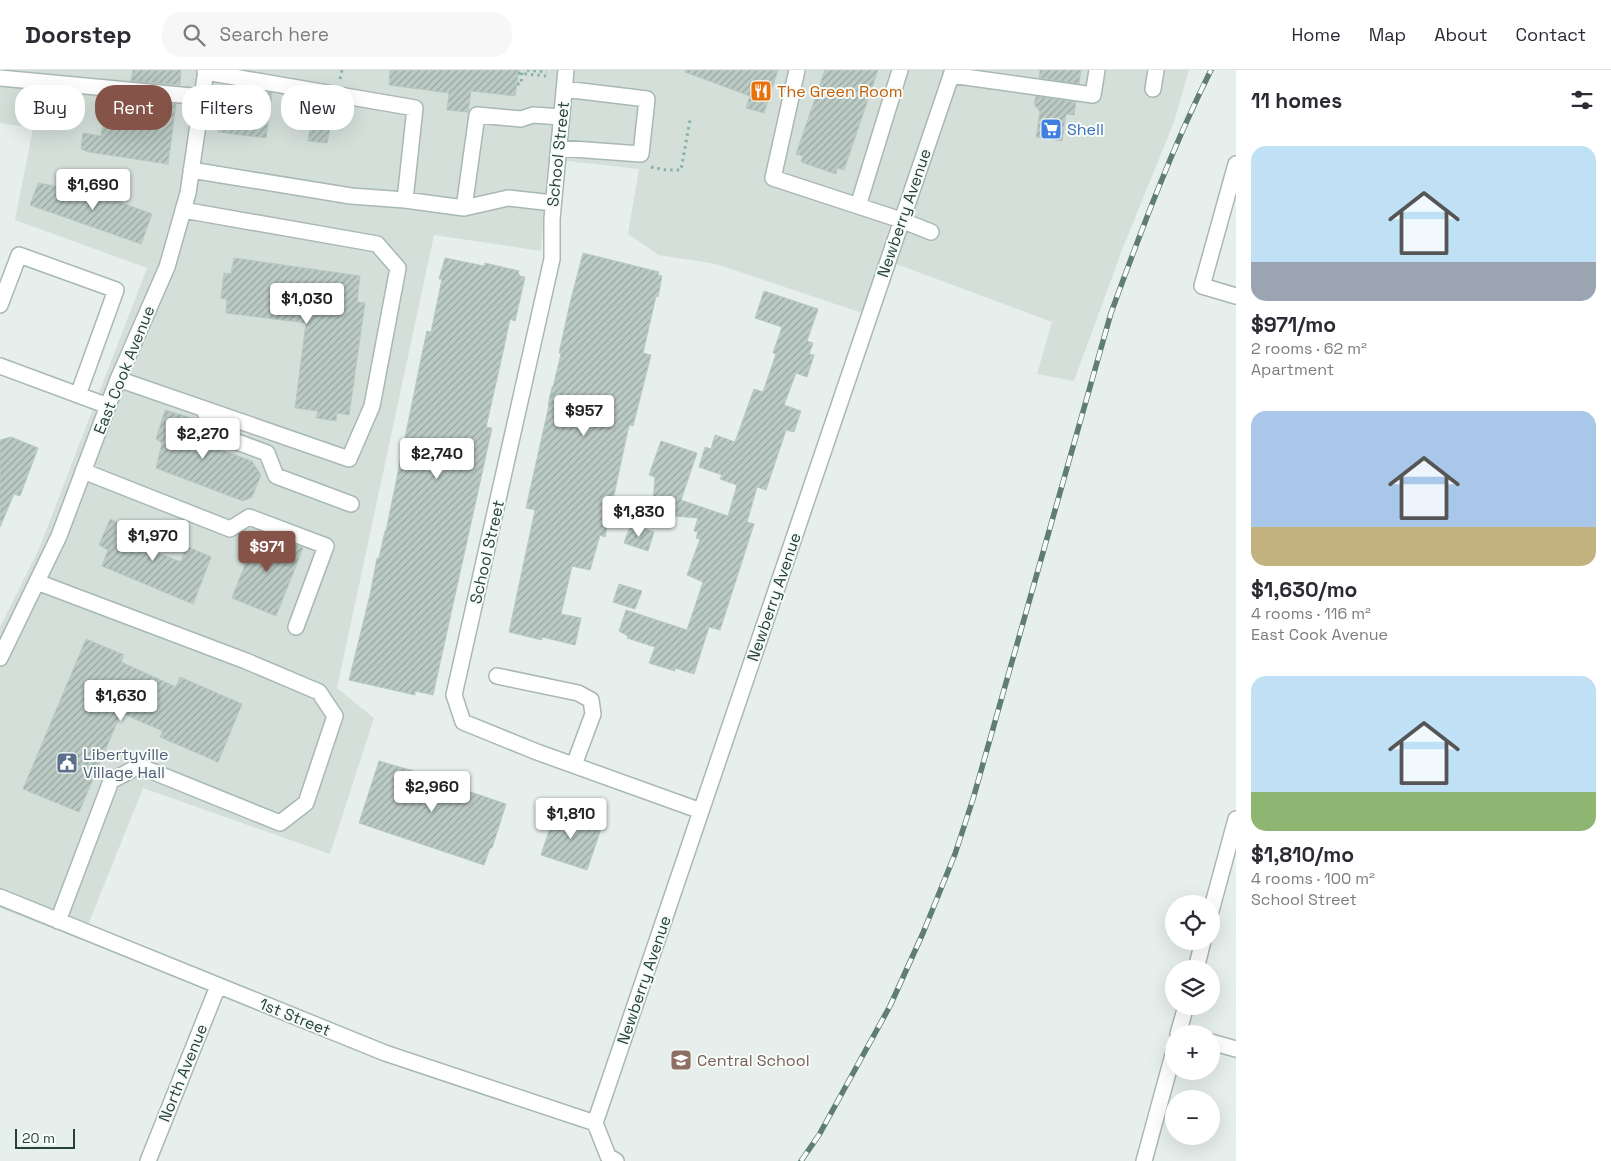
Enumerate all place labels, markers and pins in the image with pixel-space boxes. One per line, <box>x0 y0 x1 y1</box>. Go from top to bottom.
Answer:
restaurant icon: The Green Room <box>749 79 773 103</box>
place label: The Green Room <box>777 81 903 102</box>
supermarket icon: Shell <box>1039 117 1063 141</box>
place label: Shell <box>1067 119 1104 140</box>
pin: $1,690 <box>52 168 134 211</box>
pin: $1,030 <box>266 282 348 325</box>
pin: $957 <box>554 394 614 437</box>
pin: $2,270 <box>162 418 244 460</box>
pin: $2,740 <box>396 438 478 480</box>
pin: $1,830 <box>598 496 680 538</box>
pin: $1,970 <box>112 520 194 562</box>
pin: $971 <box>237 530 297 573</box>
pin: $1,630 <box>80 680 162 722</box>
place label: Libertyville Village Hall <box>83 744 168 783</box>
public building icon: Libertyville Village Hall <box>55 751 79 775</box>
pin: $2,960 <box>391 770 473 813</box>
pin: $1,810 <box>530 798 612 840</box>
school or university icon: Central School <box>669 1048 693 1072</box>
place label: Central School <box>697 1050 810 1071</box>

